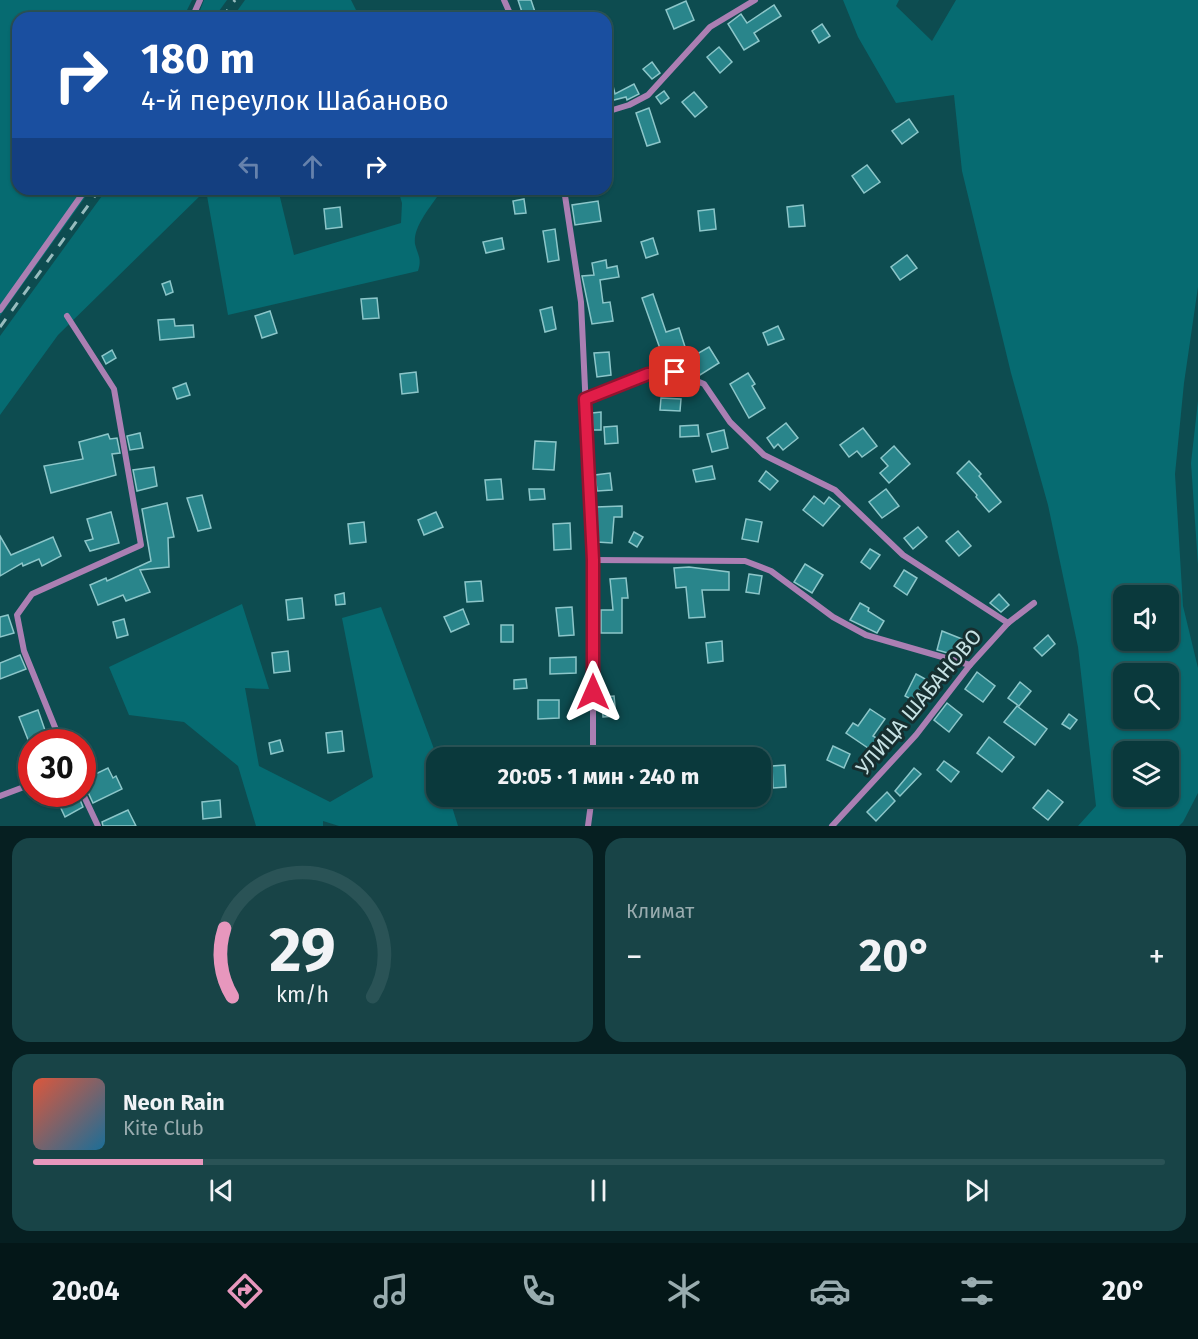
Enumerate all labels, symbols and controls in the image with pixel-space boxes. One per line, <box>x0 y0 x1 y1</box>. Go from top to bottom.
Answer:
text: 180 m <box>141 34 255 84</box>
icon: right <box>42 36 120 114</box>
text: 4-й переулок Шабаново <box>141 85 449 117</box>
icon: left <box>233 150 266 183</box>
icon: ahead <box>296 150 329 183</box>
icon: right <box>359 150 392 183</box>
pin <box>649 346 700 397</box>
icon: arrive <box>658 355 691 388</box>
map controls <box>1113 585 1179 807</box>
button: sound <box>1113 585 1179 651</box>
street label: УЛИЦА ШАБАНОВО <box>850 624 988 780</box>
position arrow <box>561 660 625 724</box>
button: search <box>1113 663 1179 729</box>
speed limit sign: 30 <box>18 729 96 807</box>
button: layers <box>1113 741 1179 807</box>
text: 20:05 · 1 мин · 240 m <box>498 763 699 790</box>
text: Климат <box>626 899 694 923</box>
text: 29 <box>269 913 336 988</box>
text: 20° <box>859 929 932 983</box>
text: − <box>626 937 643 977</box>
text: + <box>1149 937 1165 977</box>
text: km/h <box>276 982 329 1008</box>
text: Neon Rain <box>123 1089 225 1116</box>
text: Kite Club <box>123 1116 204 1140</box>
icon: previous <box>205 1174 238 1207</box>
icon: pause <box>582 1174 615 1207</box>
icon: next <box>960 1174 993 1207</box>
icon: directions <box>224 1270 266 1312</box>
icon: music <box>370 1270 412 1312</box>
icon: phone <box>517 1270 559 1312</box>
icon: climate <box>663 1270 705 1312</box>
icon: car <box>809 1270 851 1312</box>
icon: filters <box>956 1270 998 1312</box>
text: 20:04 <box>52 1275 119 1307</box>
text: 20° <box>1102 1275 1146 1307</box>

